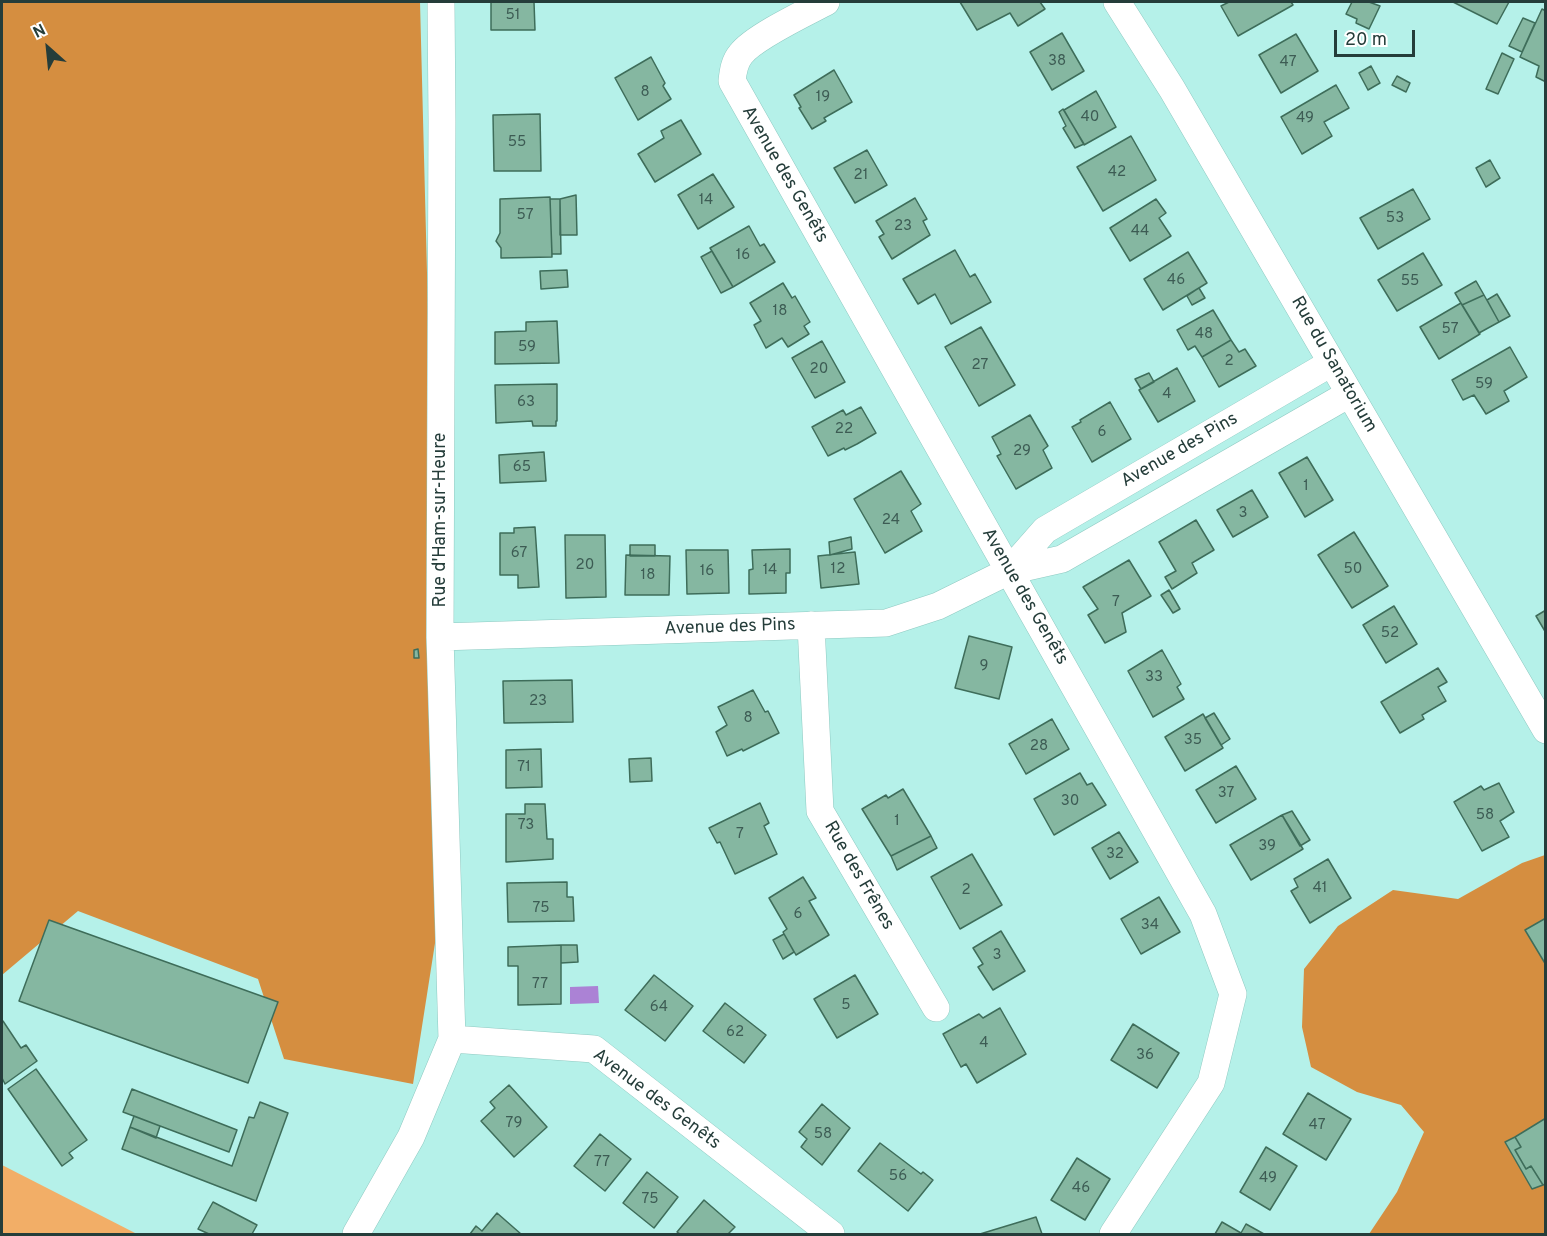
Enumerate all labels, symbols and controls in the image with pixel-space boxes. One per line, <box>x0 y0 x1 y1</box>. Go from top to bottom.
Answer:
house number: 51 <box>506 7 520 25</box>
north arrow <box>18 18 78 78</box>
scale bar <box>1337 18 1418 56</box>
text: N <box>30 20 49 43</box>
text: 20 m <box>1345 29 1387 52</box>
house number: 38 <box>1048 53 1066 71</box>
house number: 47 <box>1280 54 1296 72</box>
house number: 8 <box>640 84 650 102</box>
house number: 19 <box>816 89 830 107</box>
street label: Avenue des Genêts <box>736 103 832 247</box>
house number: 40 <box>1081 109 1099 127</box>
house number: 49 <box>1296 110 1314 128</box>
house number: 55 <box>508 134 526 152</box>
house number: 42 <box>1108 164 1126 182</box>
house number: 21 <box>854 167 868 185</box>
house number: 14 <box>699 192 713 210</box>
house number: 57 <box>517 207 533 225</box>
house number: 53 <box>1386 210 1404 228</box>
house number: 23 <box>894 218 912 236</box>
house number: 44 <box>1131 223 1149 241</box>
house number: 16 <box>736 247 750 265</box>
house number: 46 <box>1167 272 1185 290</box>
house number: 55 <box>1401 273 1419 291</box>
street label: Rue du Sanatorium <box>1285 293 1381 437</box>
house number: 18 <box>773 303 787 321</box>
house number: 57 <box>1442 321 1458 339</box>
house number: 48 <box>1195 326 1213 344</box>
house number: 59 <box>518 339 536 357</box>
house number: 2 <box>1224 353 1234 371</box>
house number: 27 <box>972 357 988 375</box>
house number: 20 <box>810 361 828 379</box>
house number: 59 <box>1475 376 1493 394</box>
house number: 4 <box>1162 386 1172 404</box>
house number: 63 <box>517 394 535 412</box>
street label: Avenue des Pins <box>1118 409 1242 493</box>
house number: 22 <box>835 421 853 439</box>
house number: 6 <box>1098 424 1106 442</box>
street label: Rue d'Ham-sur-Heure <box>430 433 452 607</box>
house number: 29 <box>1013 443 1031 461</box>
house number: 65 <box>513 459 531 477</box>
house number: 1 <box>1303 478 1309 496</box>
house number: 3 <box>1238 505 1248 523</box>
house number: 24 <box>882 512 900 530</box>
street label: Avenue des Genêts <box>976 525 1072 669</box>
house number: 67 <box>511 545 527 563</box>
house number: 20 <box>576 557 594 575</box>
house number: 12 <box>831 561 845 579</box>
house number: 50 <box>1344 561 1362 579</box>
house number: 14 <box>763 562 777 580</box>
house number: 16 <box>700 563 714 581</box>
house number: 18 <box>641 567 655 585</box>
house number: 7 <box>1112 594 1120 612</box>
street label: Avenue des Pins <box>664 615 796 641</box>
house number: 52 <box>1381 625 1399 643</box>
house number: 9 <box>980 658 988 676</box>
house number: 33 <box>1145 669 1163 687</box>
house number: 23 <box>529 693 547 711</box>
house number: 8 <box>743 710 753 728</box>
house number: 35 <box>1184 732 1202 750</box>
house number: 28 <box>1030 738 1048 756</box>
house number: 71 <box>517 759 531 777</box>
house number: 37 <box>1218 785 1234 803</box>
house number: 30 <box>1061 793 1079 811</box>
house number: 58 <box>1476 807 1494 825</box>
house number: 1 <box>894 813 900 831</box>
house number: 73 <box>518 817 534 835</box>
street label: Rue des Frênes <box>818 818 898 934</box>
house number: 7 <box>736 826 744 844</box>
house number: 39 <box>1258 838 1276 856</box>
house number: 32 <box>1106 846 1124 864</box>
house number: 41 <box>1313 880 1327 898</box>
house number: 2 <box>961 882 971 900</box>
house number: 75 <box>532 900 550 918</box>
house number: 6 <box>794 906 802 924</box>
house number: 34 <box>1141 917 1159 935</box>
house number: 3 <box>992 947 1002 965</box>
house number: 77 <box>532 976 548 994</box>
house number: 5 <box>841 997 851 1015</box>
house number: 64 <box>650 999 668 1017</box>
house number: 62 <box>726 1024 744 1042</box>
house number: 4 <box>979 1035 989 1053</box>
street label: Avenue des Genêts <box>588 1045 724 1155</box>
house number: 36 <box>1136 1047 1154 1065</box>
house number: 79 <box>506 1115 522 1133</box>
house number: 47 <box>1309 1117 1325 1135</box>
house number: 58 <box>814 1126 832 1144</box>
house number: 77 <box>594 1154 610 1172</box>
house number: 56 <box>889 1168 907 1186</box>
house number: 49 <box>1259 1170 1277 1188</box>
house number: 46 <box>1072 1180 1090 1198</box>
house number: 75 <box>641 1191 659 1209</box>

